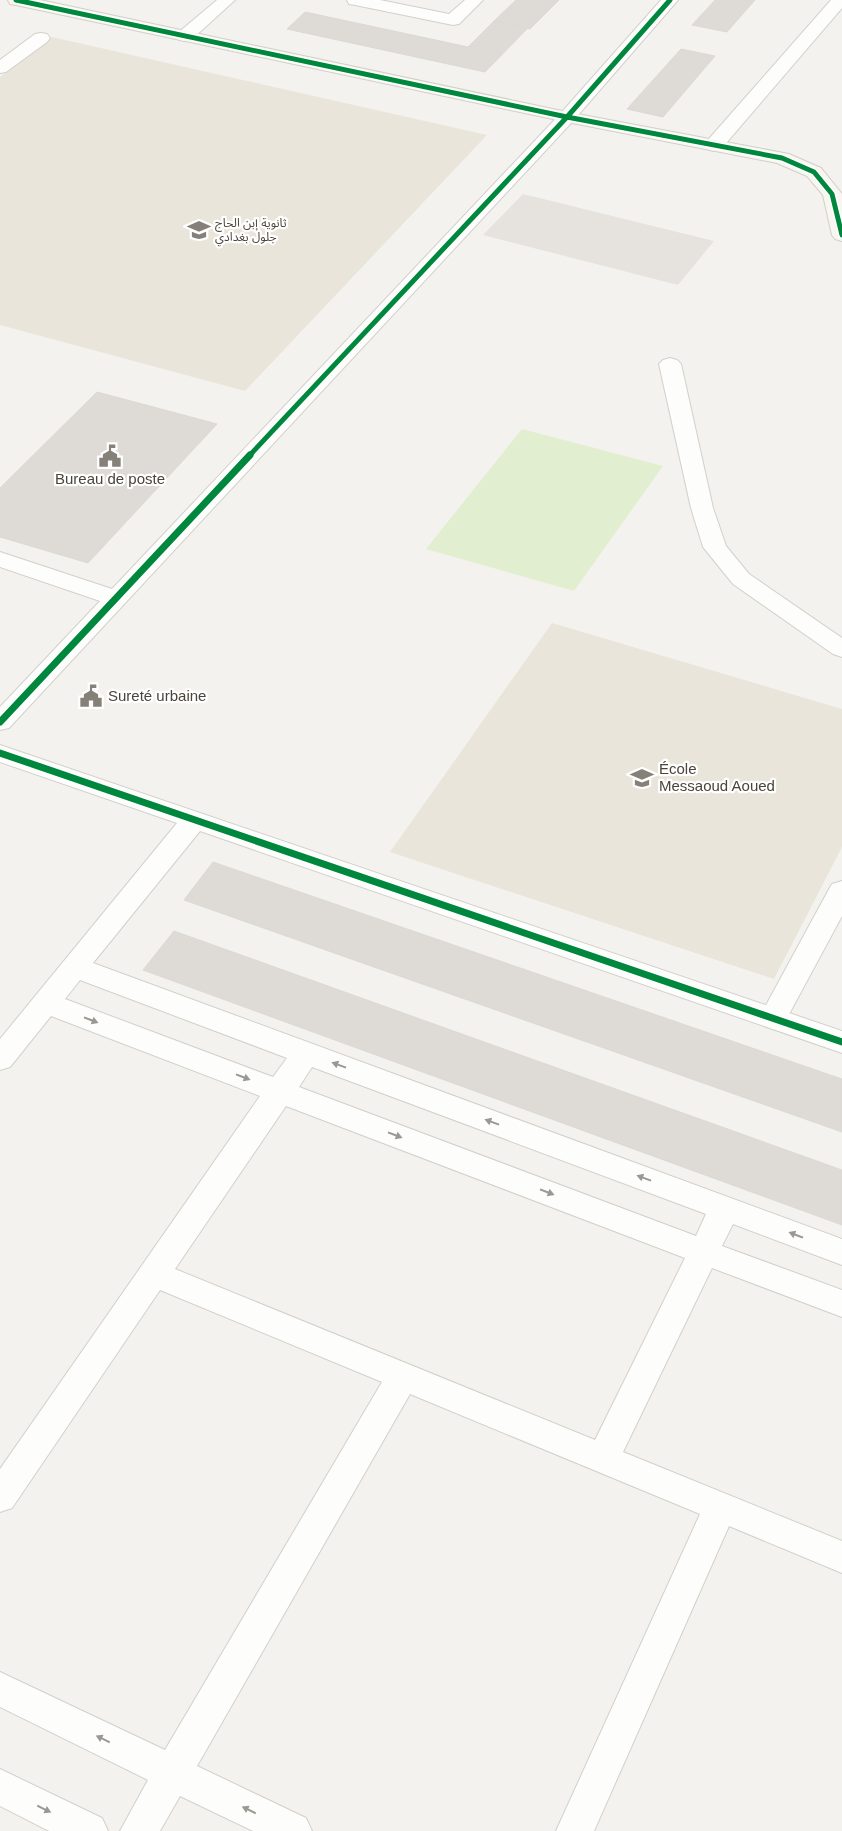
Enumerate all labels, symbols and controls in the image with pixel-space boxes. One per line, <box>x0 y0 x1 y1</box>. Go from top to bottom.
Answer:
place label: ثانوية إبن الحاج جلول بغدادي <box>215 216 287 247</box>
school or university icon: ثانوية إبن الحاج جلول بغدادي <box>186 217 212 243</box>
public building icon: Bureau de poste <box>97 443 123 469</box>
place label: Bureau de poste <box>55 470 165 487</box>
public building icon: Sureté urbaine <box>78 683 104 709</box>
place label: Sureté urbaine <box>108 687 206 704</box>
place label: École Messaoud Aoued <box>659 760 775 794</box>
school or university icon: École Messaoud Aoued <box>629 765 655 791</box>
one-way arrow <box>84 1016 99 1024</box>
one-way arrow <box>331 1061 346 1069</box>
one-way arrow <box>236 1073 251 1081</box>
one-way arrow <box>484 1118 499 1125</box>
one-way arrow <box>388 1131 403 1139</box>
one-way arrow <box>636 1174 651 1182</box>
one-way arrow <box>540 1188 555 1196</box>
one-way arrow <box>789 1230 804 1238</box>
one-way arrow <box>95 1735 110 1743</box>
one-way arrow <box>37 1805 51 1813</box>
one-way arrow <box>242 1806 256 1814</box>

